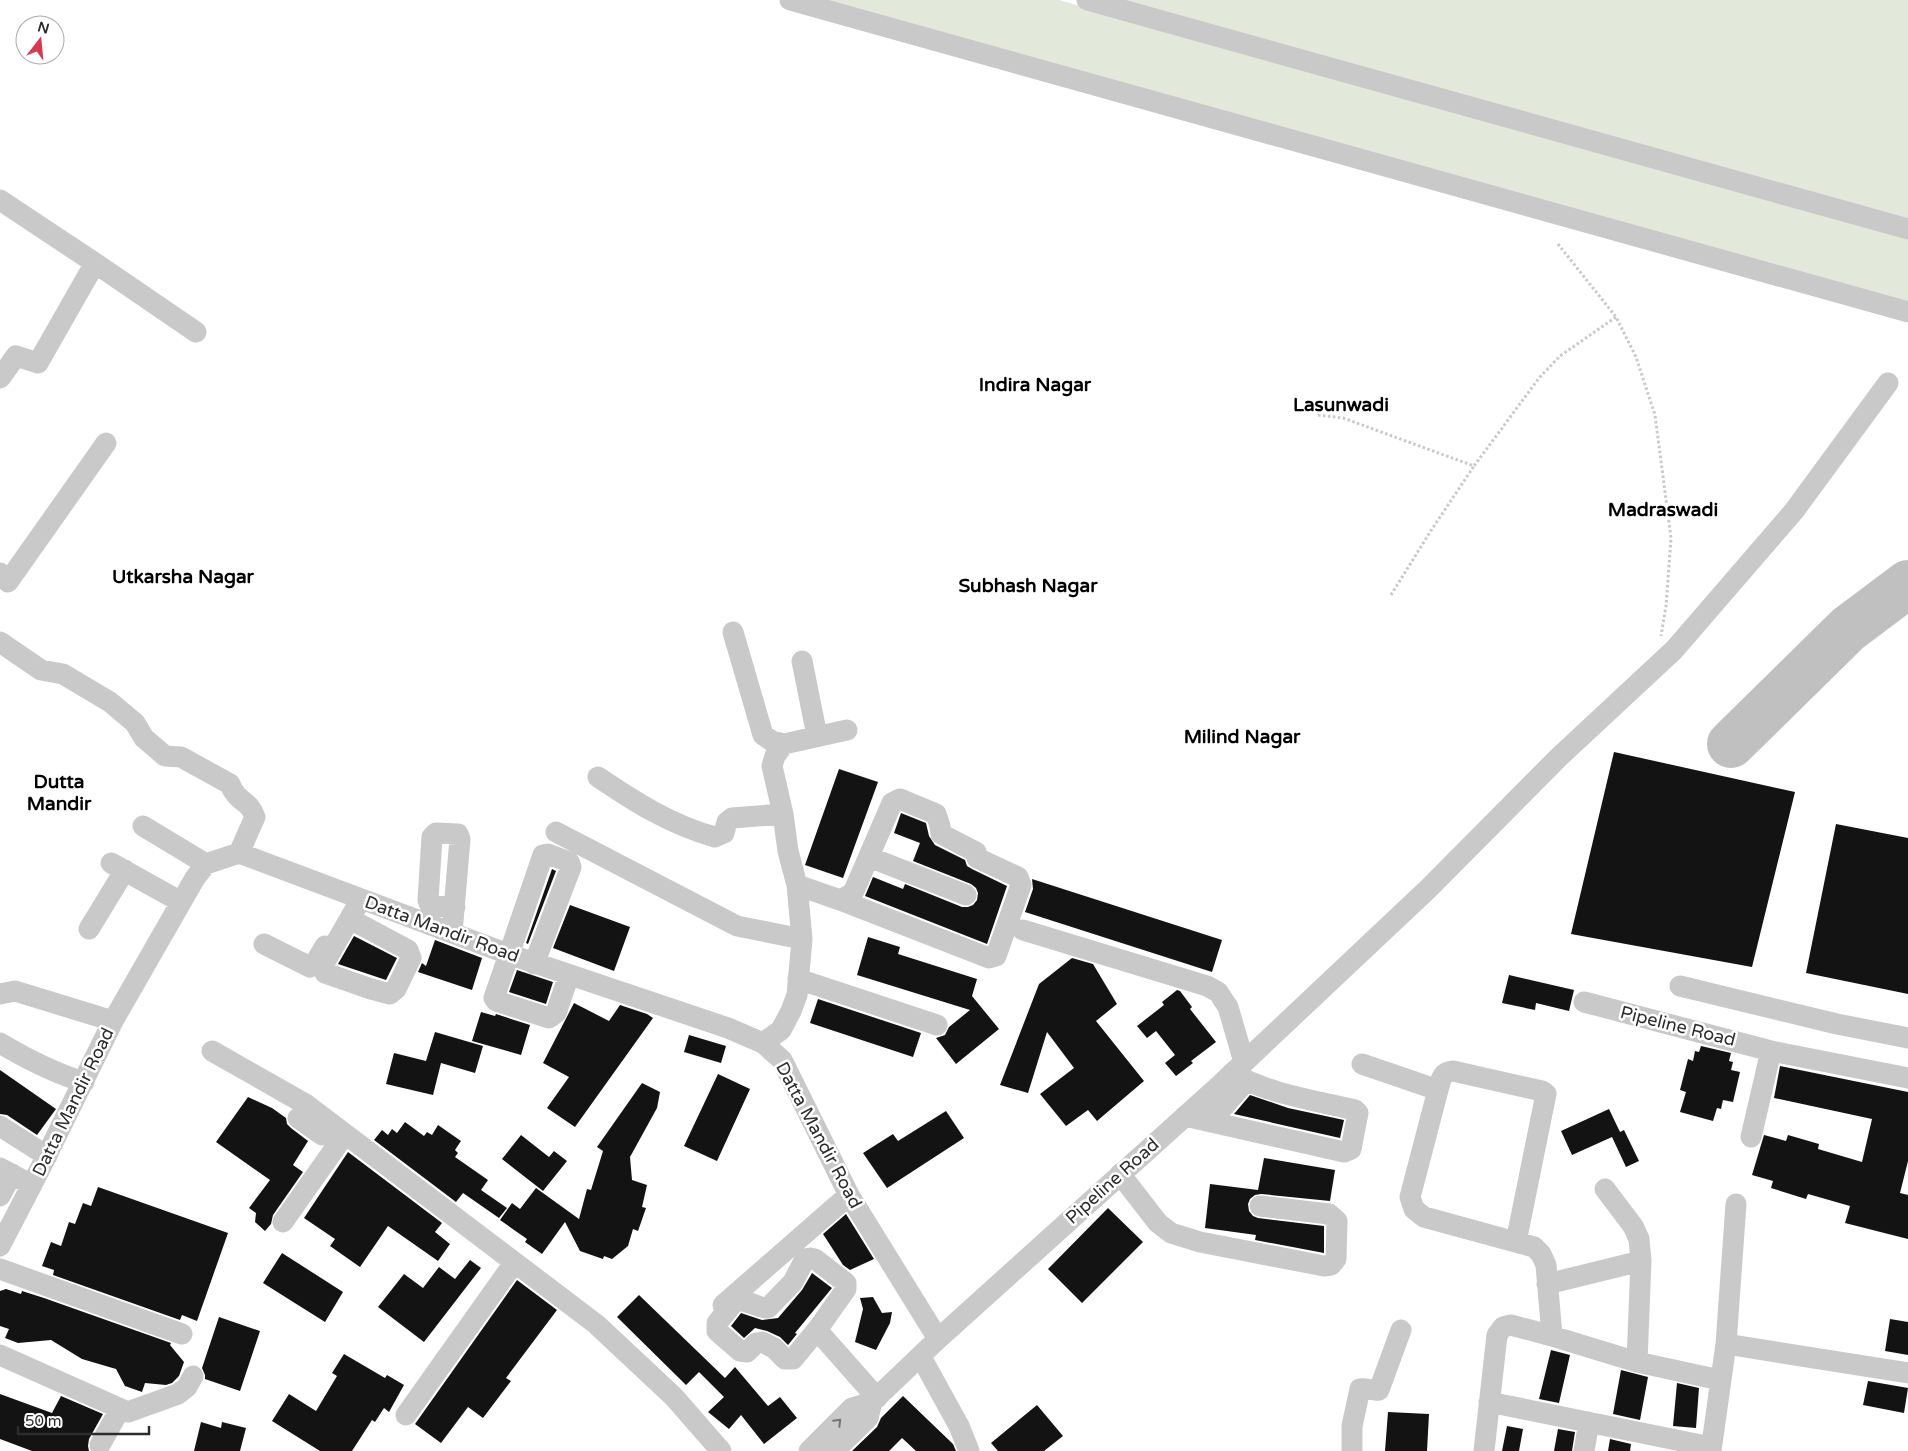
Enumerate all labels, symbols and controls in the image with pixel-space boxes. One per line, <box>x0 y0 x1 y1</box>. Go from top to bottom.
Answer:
north arrow <box>15 15 65 65</box>
text: N <box>36 18 51 38</box>
district label: Indira Nagar <box>979 374 1092 397</box>
district label: Lasunwadi <box>1293 394 1389 416</box>
district label: Madraswadi <box>1608 499 1718 521</box>
district label: Utkarsha Nagar <box>112 566 255 589</box>
district label: Subhash Nagar <box>959 575 1098 598</box>
district label: Milind Nagar <box>1184 726 1301 749</box>
district label: Dutta Mandir <box>27 771 92 815</box>
street label: Datta Mandir Road <box>362 891 522 967</box>
street label: Pipeline Road <box>1618 1001 1738 1051</box>
street label: Datta Mandir Road <box>27 1024 119 1180</box>
street label: Datta Mandir Road <box>771 1058 867 1212</box>
street label: Pipeline Road <box>1061 1133 1163 1229</box>
scale bar <box>18 1404 149 1436</box>
text: 50 m <box>25 1412 62 1430</box>
one-way arrow <box>832 1419 841 1428</box>

